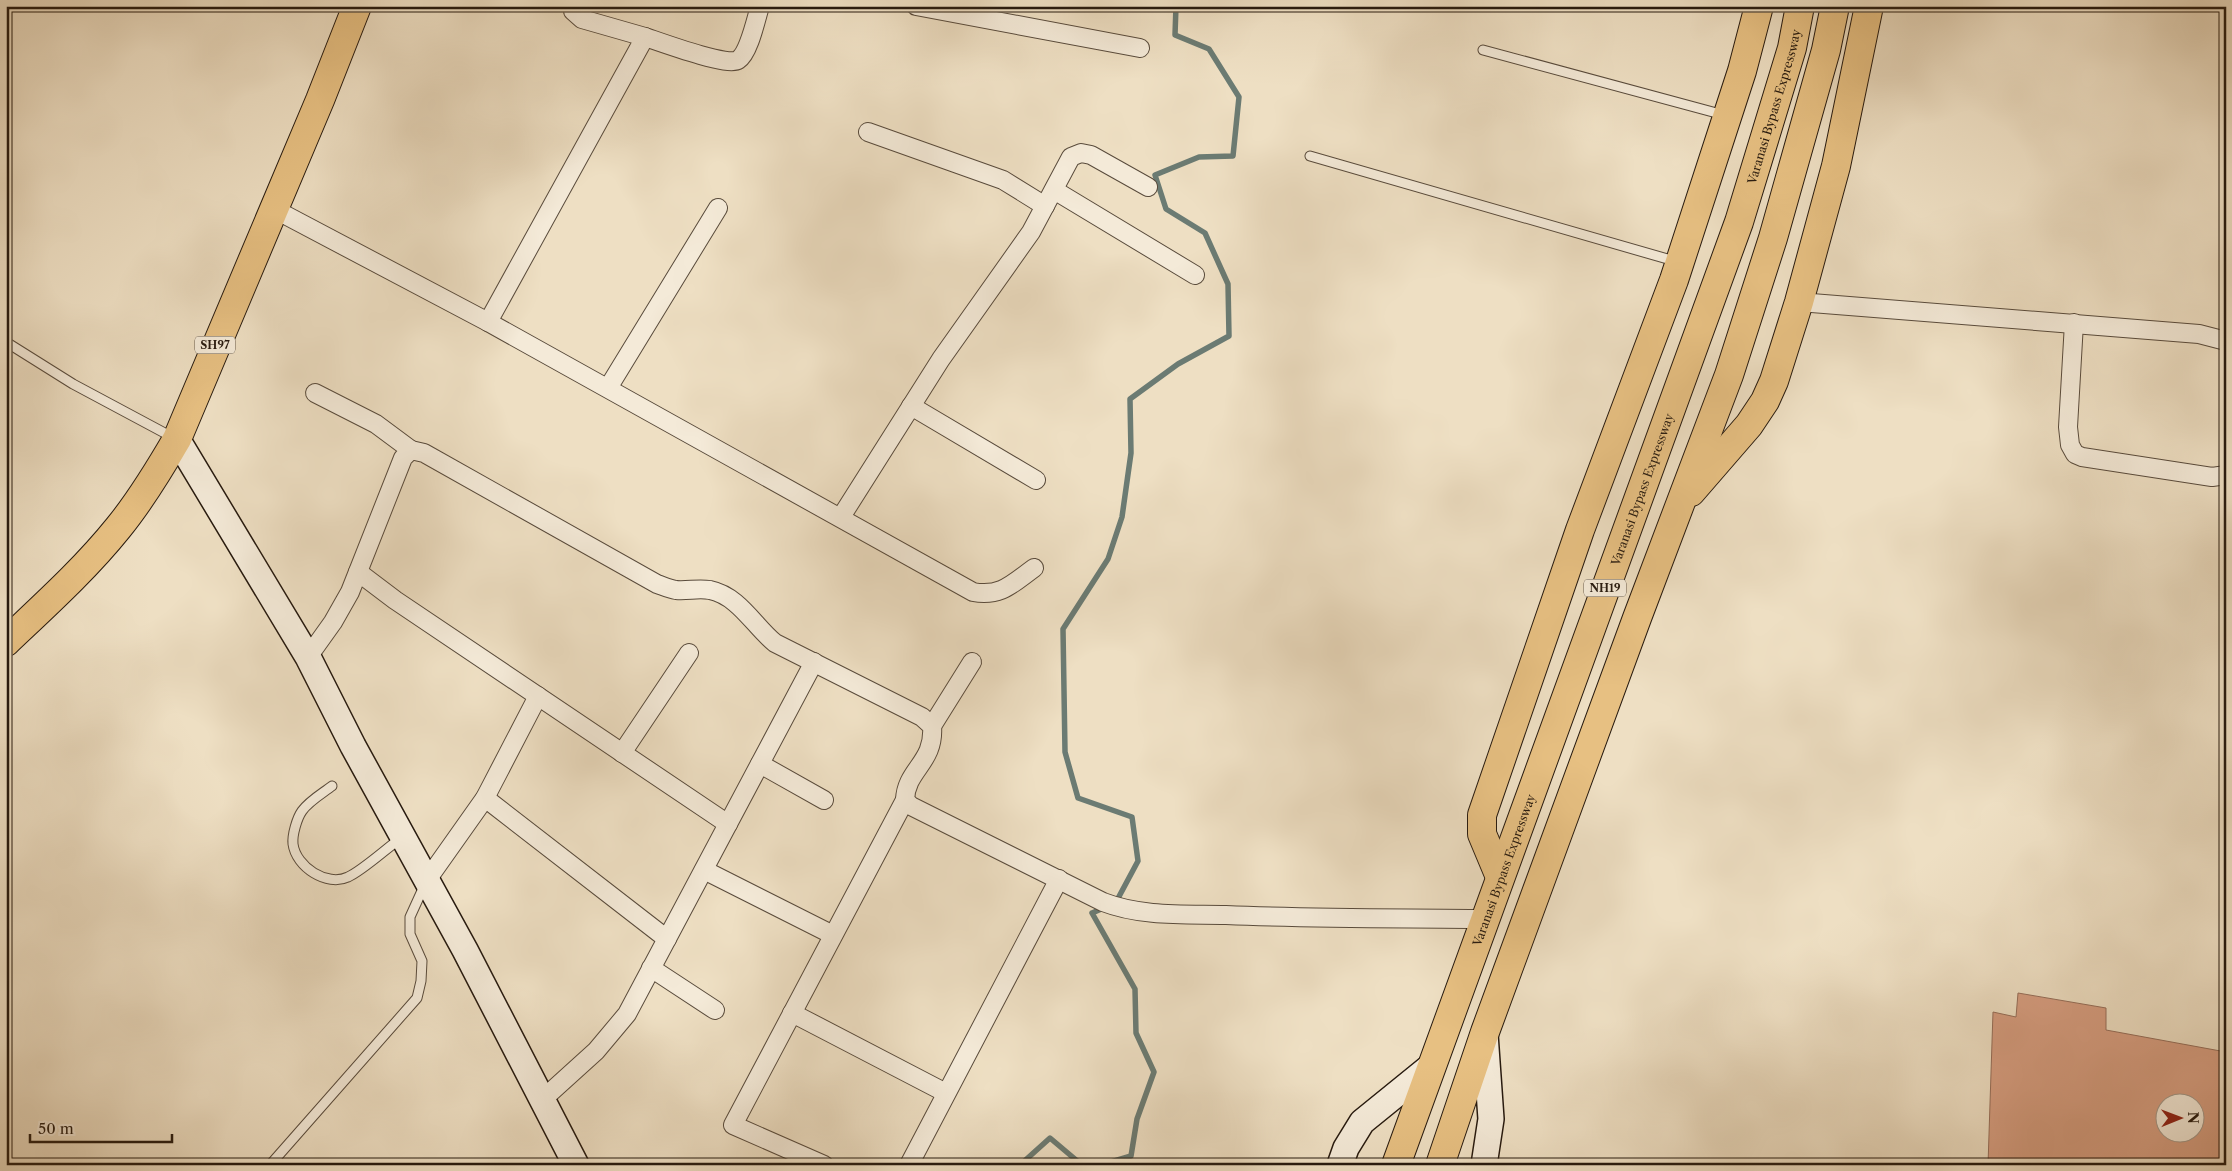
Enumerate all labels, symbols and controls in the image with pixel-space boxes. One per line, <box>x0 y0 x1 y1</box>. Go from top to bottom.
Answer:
street label: Varanasi Bypass Expressway <box>1743 28 1803 187</box>
road number: SH97 <box>195 336 235 354</box>
street label: Varanasi Bypass Expressway <box>1607 411 1676 568</box>
road number: NH19 <box>1584 580 1626 596</box>
street label: Varanasi Bypass Expressway <box>1468 792 1538 949</box>
north arrow <box>2154 1094 2204 1144</box>
scale bar <box>30 1111 172 1143</box>
text: N <box>2184 1112 2202 1124</box>
text: 50 m <box>38 1119 74 1138</box>

